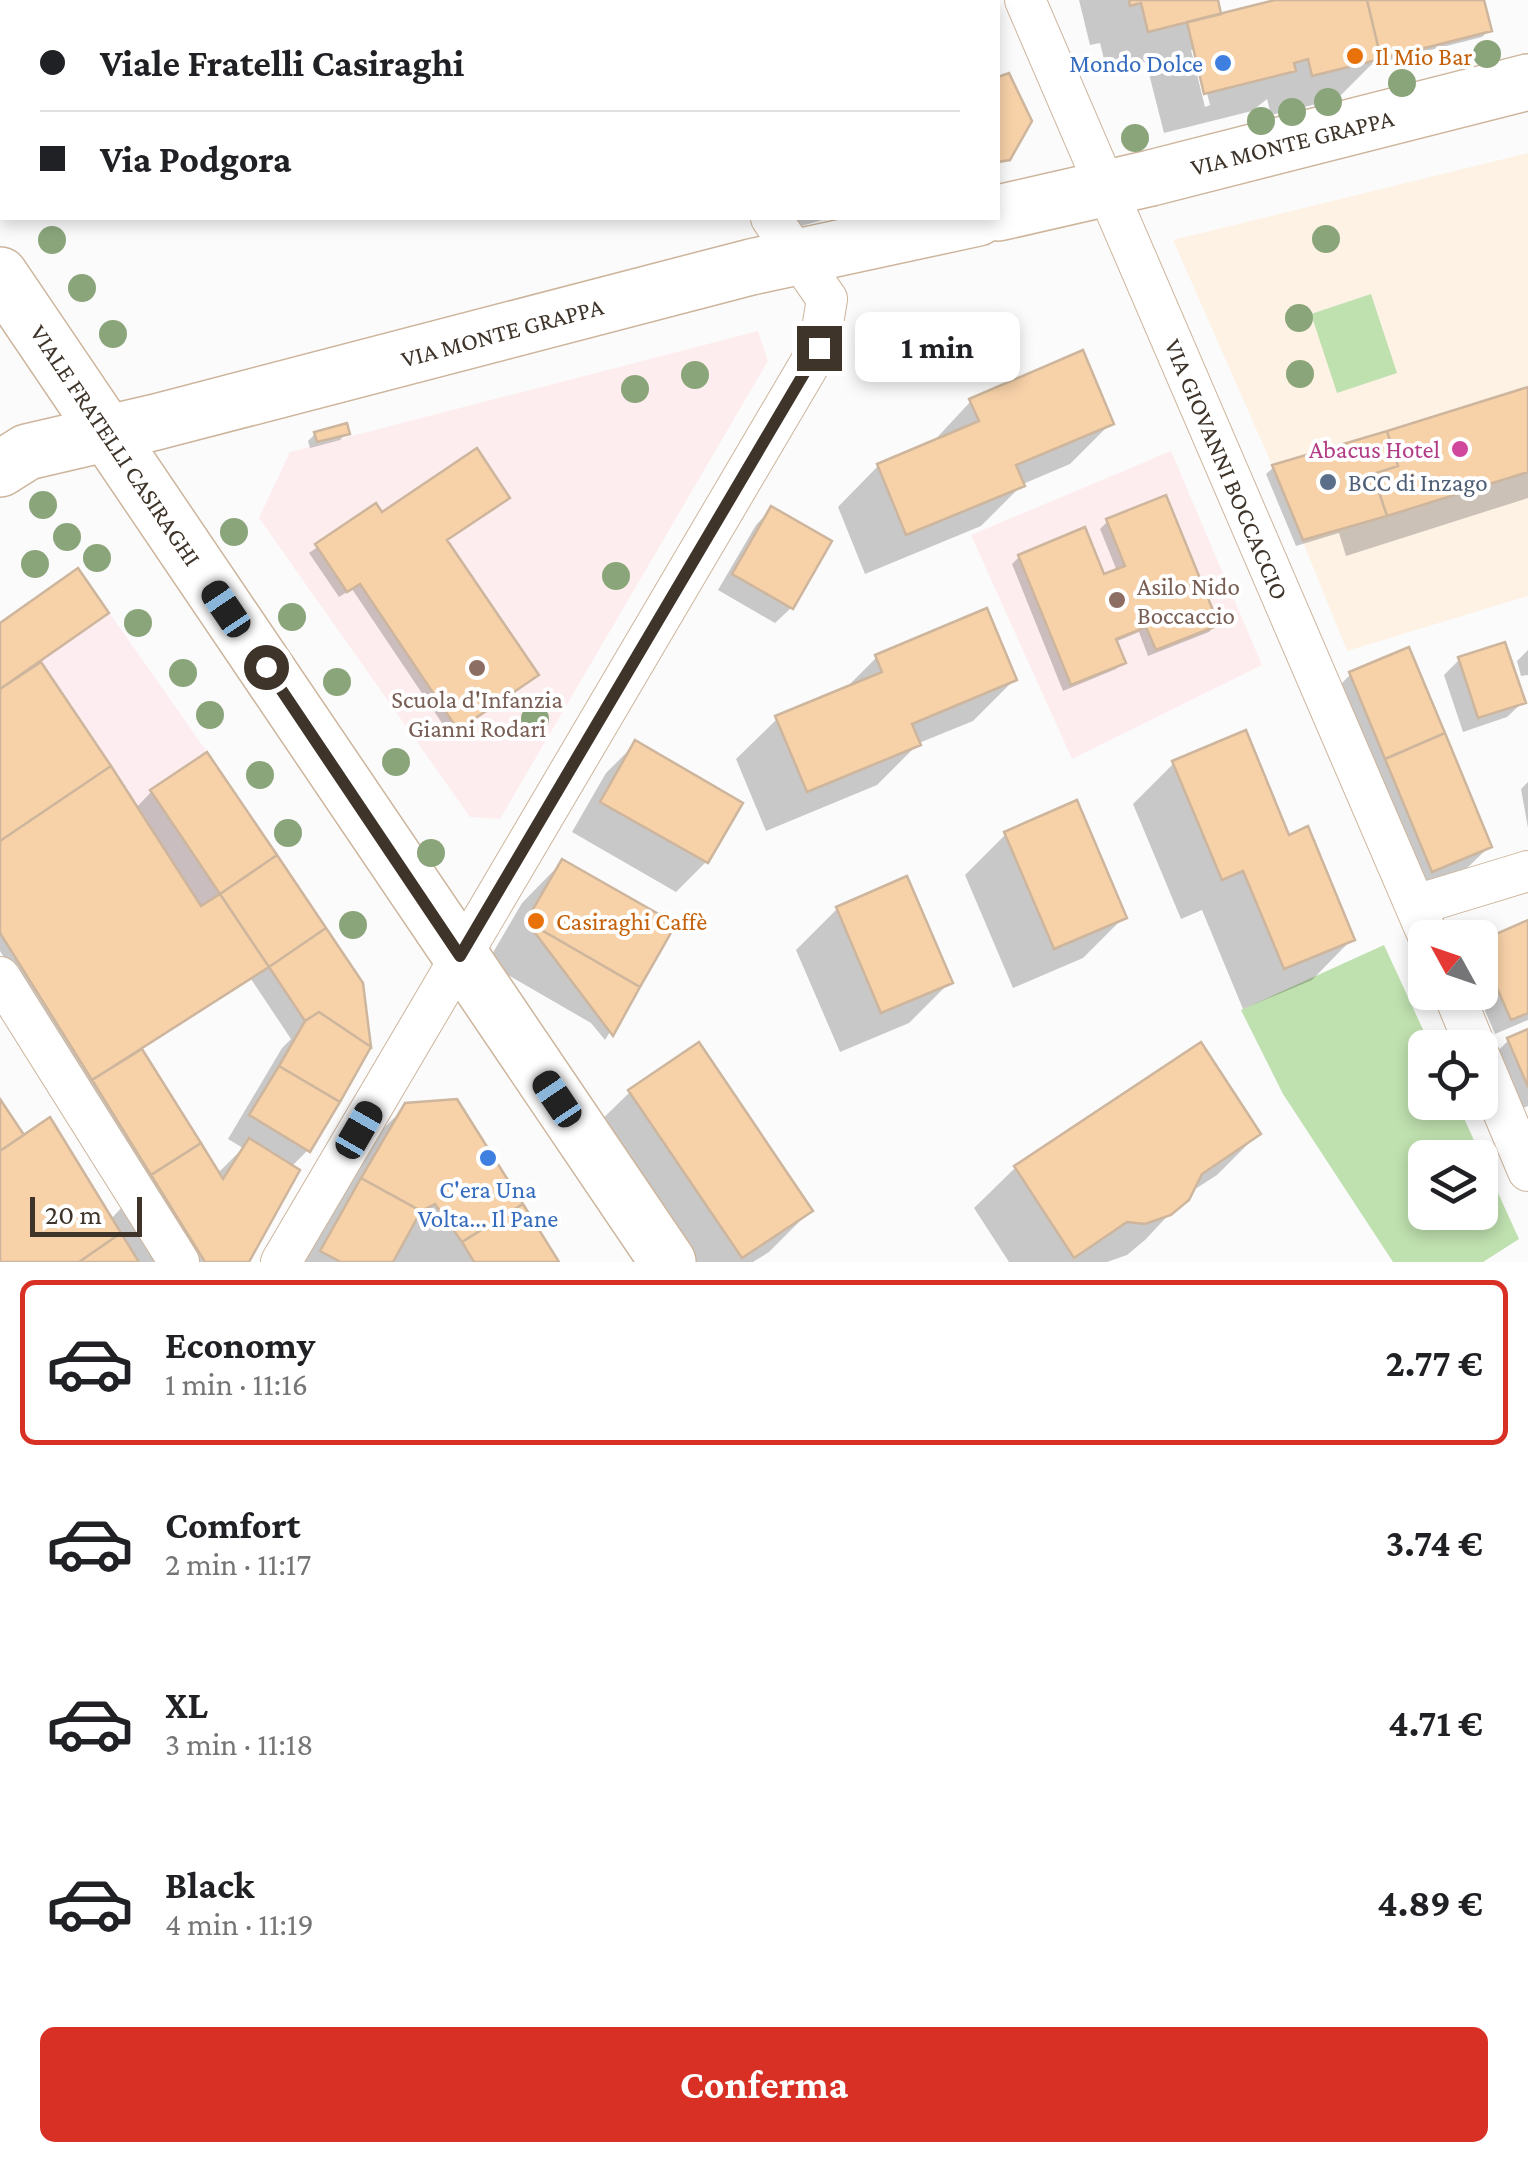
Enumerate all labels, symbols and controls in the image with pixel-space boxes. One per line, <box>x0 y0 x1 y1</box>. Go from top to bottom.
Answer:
text: Viale Fratelli Casiraghi <box>100 42 464 84</box>
place label: Il Mio Bar <box>1375 43 1472 70</box>
marker: Il Mio Bar <box>1344 45 1366 67</box>
place label: Mondo Dolce <box>1069 50 1203 77</box>
marker: Mondo Dolce <box>1212 52 1234 74</box>
street label: VIA MONTE GRAPPA <box>1188 104 1397 181</box>
text: Via Podgora <box>100 138 291 180</box>
street label: VIA MONTE GRAPPA <box>398 292 607 372</box>
callout: 1 min <box>854 313 1019 383</box>
street label: VIALE FRATELLI CASIRAGHI <box>25 320 206 571</box>
route end <box>797 326 842 371</box>
text: 1 min <box>901 329 974 365</box>
street label: VIA GIOVANNI BOCCACCIO <box>1159 335 1294 604</box>
place label: Abacus Hotel <box>1309 436 1440 463</box>
marker: Abacus Hotel <box>1449 438 1471 460</box>
place label: BCC di Inzago <box>1348 469 1488 497</box>
marker: BCC di Inzago <box>1317 471 1339 493</box>
place label: Asilo Nido Boccaccio <box>1137 573 1240 629</box>
car <box>197 576 255 642</box>
marker: Asilo Nido Boccaccio <box>1106 589 1128 611</box>
route start <box>244 645 289 690</box>
marker: Scuola d'Infanzia Gianni Rodari <box>466 657 488 679</box>
place label: Scuola d'Infanzia Gianni Rodari <box>391 686 563 742</box>
place label: Casiraghi Caffè <box>556 908 707 936</box>
marker: Casiraghi Caffè <box>525 910 547 932</box>
north arrow <box>1408 920 1498 1010</box>
map controls <box>1408 920 1498 1230</box>
button: locate <box>1408 1030 1498 1120</box>
car <box>528 1066 586 1132</box>
car <box>331 1097 387 1163</box>
button: layers <box>1408 1140 1498 1230</box>
marker: C'era Una Volta... Il Pane <box>477 1147 499 1169</box>
place label: C'era Una Volta... Il Pane <box>418 1176 558 1232</box>
scale bar <box>30 1192 142 1236</box>
text: 20 m <box>45 1199 102 1230</box>
icon: car <box>45 1318 135 1408</box>
text: Economy <box>165 1324 315 1366</box>
text: 2.77 € <box>1385 1342 1483 1384</box>
text: 1 min · 11:16 <box>165 1366 308 1402</box>
icon: car <box>45 1498 135 1588</box>
text: Comfort <box>165 1504 301 1546</box>
text: 3.74 € <box>1386 1522 1483 1564</box>
text: 2 min · 11:17 <box>165 1546 311 1582</box>
icon: car <box>45 1678 135 1768</box>
text: XL <box>165 1684 208 1726</box>
text: 4.71 € <box>1388 1702 1483 1744</box>
text: 3 min · 11:18 <box>165 1726 314 1762</box>
icon: car <box>45 1858 135 1948</box>
text: Black <box>165 1864 254 1906</box>
text: 4.89 € <box>1377 1882 1483 1924</box>
text: 4 min · 11:19 <box>165 1906 314 1942</box>
button: Conferma <box>40 2027 1488 2142</box>

